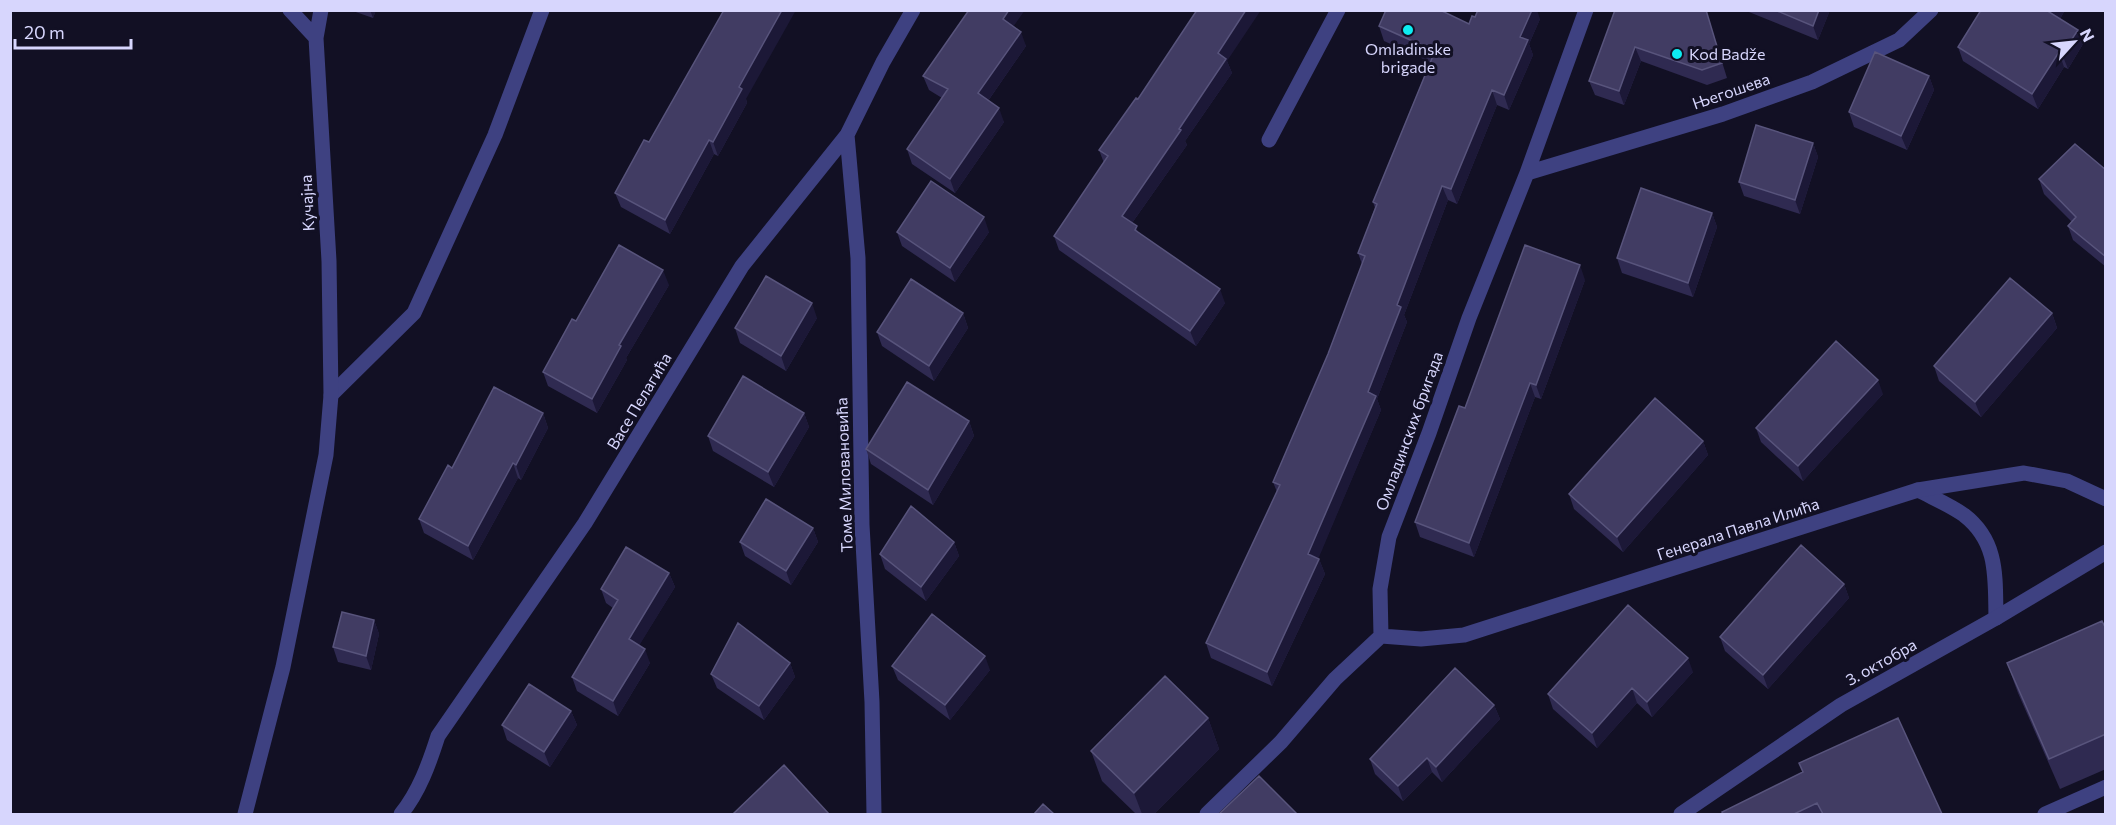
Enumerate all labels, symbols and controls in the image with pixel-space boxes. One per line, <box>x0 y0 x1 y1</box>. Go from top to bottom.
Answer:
scale bar <box>15 12 130 50</box>
north arrow <box>2044 12 2104 72</box>
text: 20 m <box>24 21 65 43</box>
marker: Omladinske brigade <box>1401 23 1415 37</box>
text: N <box>2077 25 2099 45</box>
place label: Omladinske brigade <box>1365 39 1451 76</box>
place label: Kod Badže <box>1689 44 1765 63</box>
marker: Kod Badže <box>1670 47 1684 61</box>
street label: Његошева <box>1690 68 1772 113</box>
street label: Кучајна <box>296 174 317 232</box>
street label: Васе Пелагића <box>602 349 675 453</box>
street label: Омладинских бригада <box>1371 349 1446 513</box>
street label: Томе Миловановића <box>831 397 856 553</box>
street label: Генерала Павла Илића <box>1654 493 1821 564</box>
street label: 3. октобра <box>1842 634 1920 689</box>

